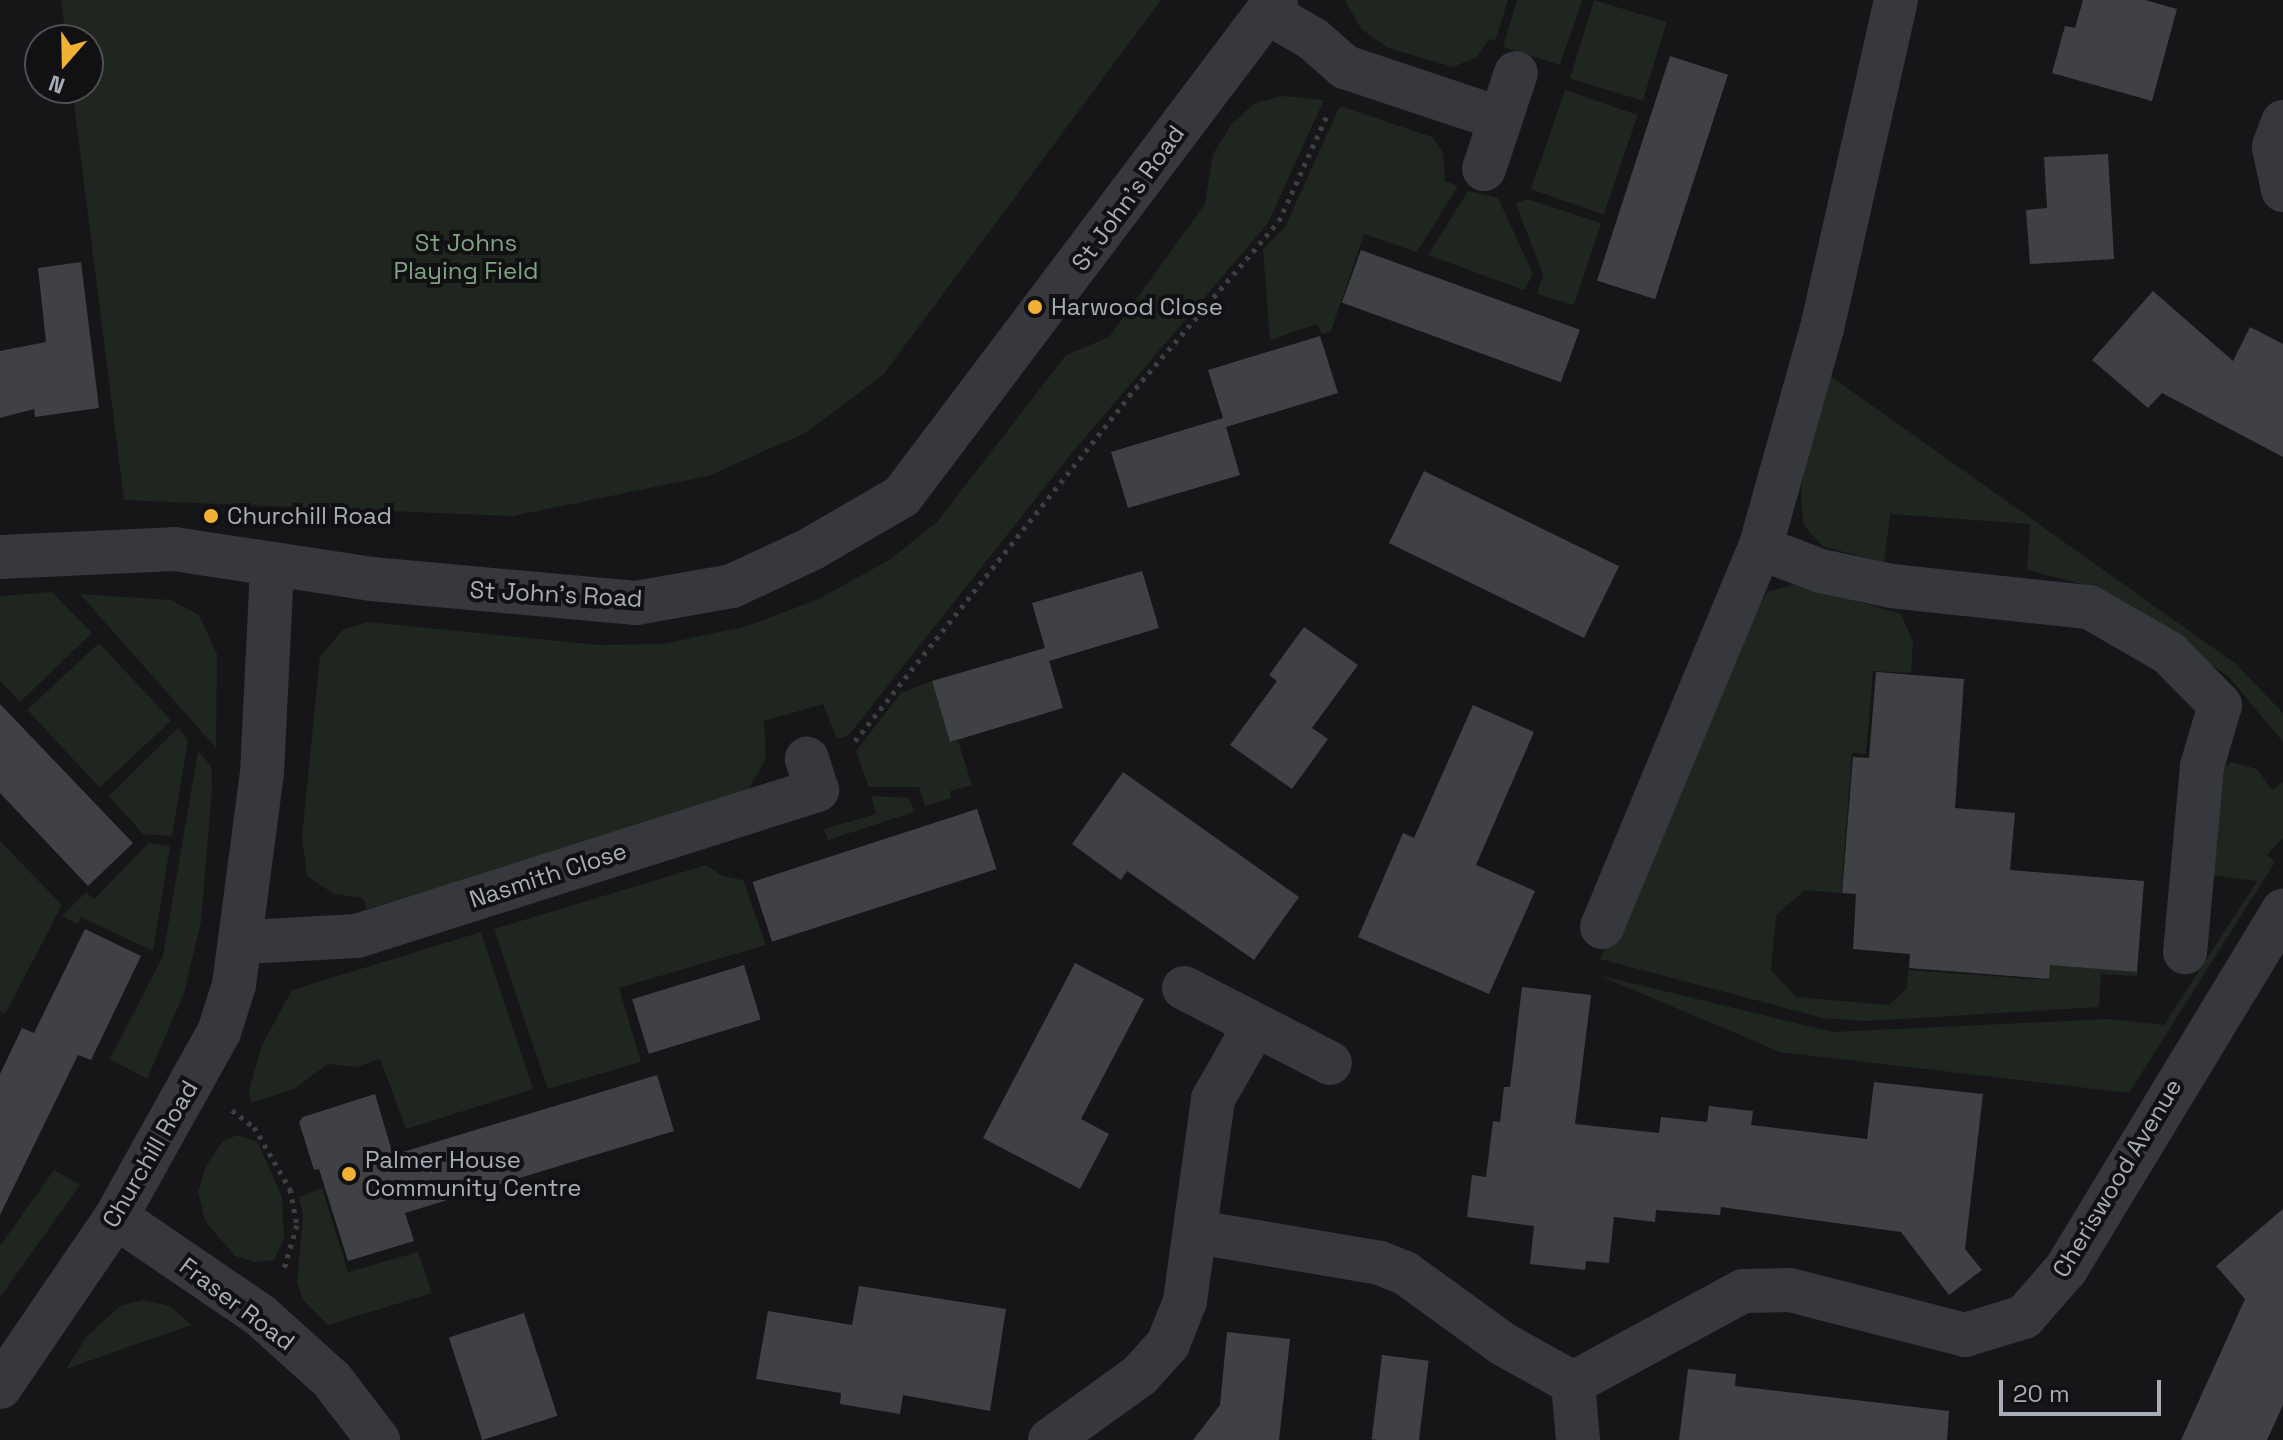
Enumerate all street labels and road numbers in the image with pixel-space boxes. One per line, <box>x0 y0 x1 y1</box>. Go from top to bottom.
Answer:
street label: St John's Road <box>1066 120 1190 276</box>
street label: St John's Road <box>469 575 643 613</box>
street label: Nasmith Close <box>466 836 630 914</box>
street label: Cheriswood Avenue <box>2046 1073 2188 1283</box>
street label: Churchill Road <box>96 1075 204 1233</box>
street label: Fraser Road <box>174 1251 300 1357</box>

